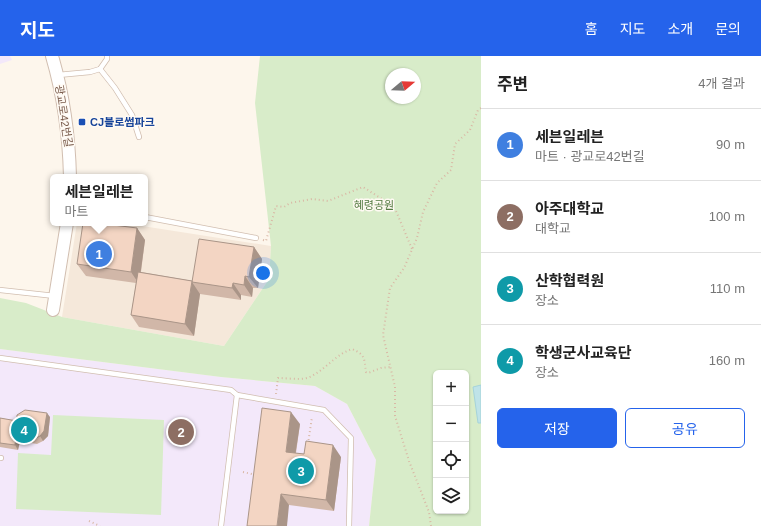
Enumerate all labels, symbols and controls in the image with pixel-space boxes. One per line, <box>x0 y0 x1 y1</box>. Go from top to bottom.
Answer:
text: 지도 <box>20 20 55 41</box>
text: 홈 <box>585 21 598 37</box>
text: 지도 <box>620 21 645 37</box>
text: 소개 <box>667 21 693 37</box>
text: 문의 <box>715 21 741 37</box>
north arrow <box>385 68 421 104</box>
text: 주변 <box>497 75 528 94</box>
text: 4개 결과 <box>698 76 745 91</box>
street label: 광교로42번길 <box>53 84 75 148</box>
place label: CJ블로썸파크 <box>90 116 155 128</box>
marker: CJ블로썸파크 <box>77 117 87 127</box>
text: 세븐일레븐 <box>535 128 604 145</box>
text: 1 <box>506 137 514 152</box>
text: 90 m <box>716 137 745 152</box>
text: 마트 · 광교로42번길 <box>535 149 645 164</box>
popup <box>50 174 148 226</box>
text: 세븐일레븐 <box>64 183 134 200</box>
park label: 혜령공원 <box>354 199 394 211</box>
text: 아주대학교 <box>535 200 604 217</box>
text: 마트 <box>64 204 88 219</box>
text: 2 <box>506 209 514 224</box>
text: 100 m <box>709 209 745 224</box>
text: 대학교 <box>535 221 571 236</box>
pin: 1 <box>86 239 112 269</box>
your location <box>253 263 273 283</box>
text: 산학협력원 <box>535 272 604 289</box>
text: 3 <box>506 281 514 296</box>
text: 110 m <box>710 281 745 296</box>
text: 장소 <box>535 293 559 308</box>
text: 학생군사교육단 <box>535 344 632 361</box>
text: 4 <box>506 353 514 368</box>
text: 160 m <box>709 353 745 368</box>
text: 장소 <box>535 365 559 380</box>
map controls <box>433 370 469 514</box>
button: + <box>433 370 469 406</box>
button: − <box>433 406 469 442</box>
button: 저장 <box>497 408 617 448</box>
button: 공유 <box>625 408 745 448</box>
pin: 4 <box>11 415 37 445</box>
pin: 2 <box>168 417 194 447</box>
button: locate <box>433 442 469 478</box>
pin: 3 <box>288 456 314 486</box>
button: layers <box>433 478 469 514</box>

